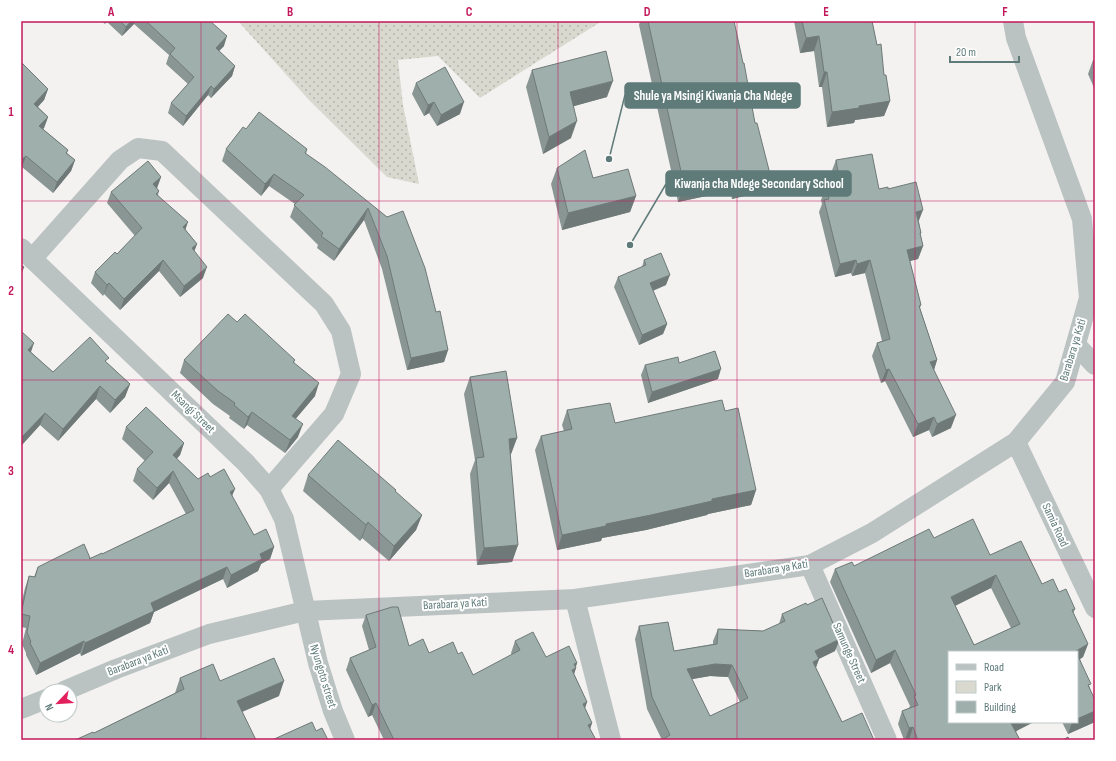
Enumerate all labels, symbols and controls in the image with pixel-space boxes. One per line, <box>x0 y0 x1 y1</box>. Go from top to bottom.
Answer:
text: A <box>107 4 115 20</box>
text: B <box>287 4 293 20</box>
text: C <box>466 4 473 20</box>
text: D <box>644 4 651 20</box>
text: E <box>823 4 829 20</box>
text: F <box>1002 4 1008 20</box>
scale bar <box>950 38 1019 64</box>
text: 20 m <box>956 45 976 60</box>
callout: Shule ya Msingi Kiwanja Cha Ndege <box>625 83 800 108</box>
text: Shule ya Msingi Kiwanja Cha Ndege <box>634 88 793 104</box>
text: 1 <box>8 104 14 120</box>
callout: Kiwanja cha Ndege Secondary School <box>666 171 851 196</box>
text: Kiwanja cha Ndege Secondary School <box>674 176 844 192</box>
text: 2 <box>8 283 14 299</box>
street label: Barabara ya Kati <box>1056 317 1090 383</box>
street label: Msangi Street <box>168 387 218 437</box>
text: 3 <box>8 463 14 479</box>
street label: Samia Road <box>1038 501 1072 549</box>
street label: Barabara ya Kati <box>743 557 809 581</box>
street label: Barabara ya Kati <box>423 595 487 613</box>
street label: Samunge Street <box>829 621 869 686</box>
text: 4 <box>8 642 14 658</box>
street label: Nyungoto street <box>306 642 340 710</box>
street label: Barabara ya Kati <box>105 643 171 679</box>
legend <box>948 651 1078 723</box>
text: Road <box>984 660 1004 675</box>
text: Park <box>984 680 1002 695</box>
north arrow <box>38 683 78 723</box>
text: Building <box>984 700 1016 715</box>
text: N <box>42 701 57 712</box>

